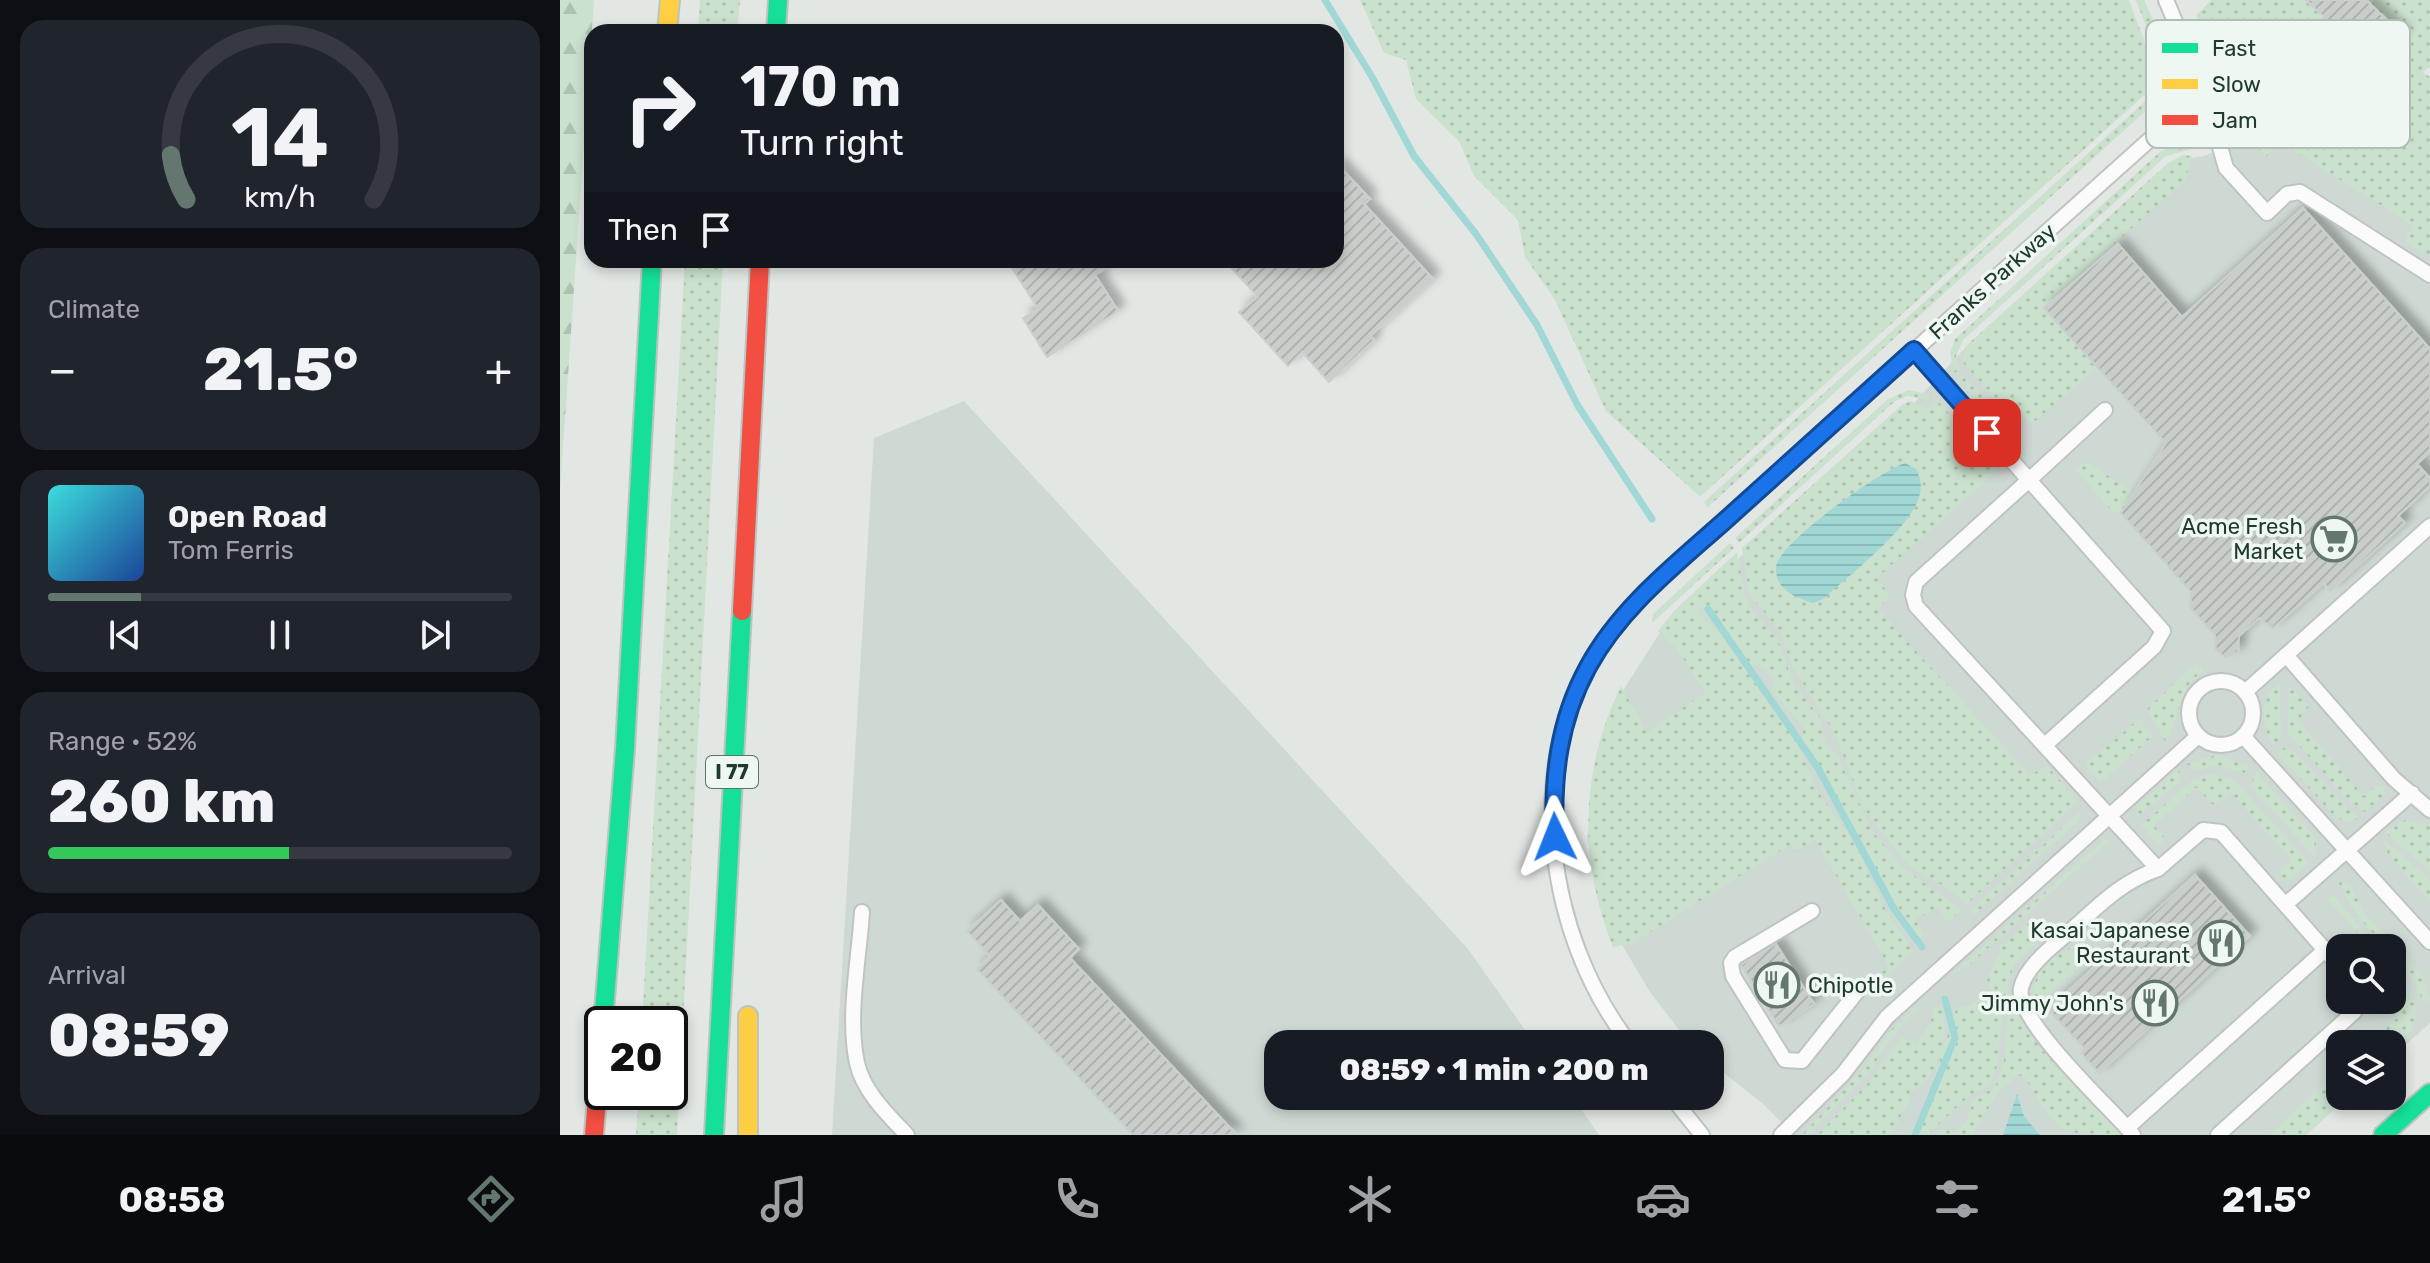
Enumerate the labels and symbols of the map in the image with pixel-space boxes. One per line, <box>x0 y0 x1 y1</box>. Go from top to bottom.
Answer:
legend <box>2146 20 2410 148</box>
text: Fast <box>2212 35 2257 62</box>
text: Slow <box>2212 71 2261 98</box>
text: Jam <box>2212 107 2258 134</box>
street label: Franks Parkway <box>1923 217 2061 345</box>
pin <box>1953 399 2021 467</box>
place label: Acme Fresh Market <box>2181 513 2303 565</box>
supermarket icon: Acme Fresh Market <box>2310 515 2358 563</box>
road number: I 77 <box>706 756 758 788</box>
position arrow <box>1513 795 1597 879</box>
place label: Kasai Japanese Restaurant <box>2030 917 2190 969</box>
restaurant icon: Kasai Japanese Restaurant <box>2197 919 2245 967</box>
restaurant icon: Chipotle <box>1753 961 1801 1009</box>
place label: Chipotle <box>1808 972 1893 999</box>
restaurant icon: Jimmy John's <box>2131 979 2179 1027</box>
place label: Jimmy John's <box>1981 990 2124 1017</box>
speed limit sign: 20 <box>584 1006 688 1110</box>

